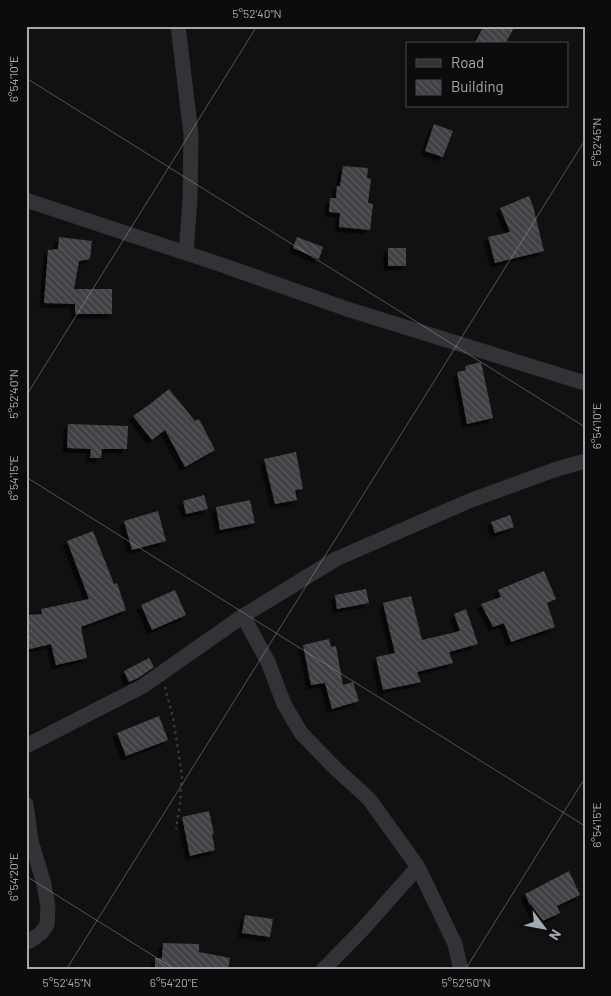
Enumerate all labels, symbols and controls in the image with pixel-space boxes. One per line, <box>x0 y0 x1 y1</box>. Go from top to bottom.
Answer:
text: 5°52'40"N <box>232 6 282 20</box>
legend <box>406 42 568 108</box>
text: Road <box>451 53 484 71</box>
text: 6°54'10"E <box>6 56 20 102</box>
text: Building <box>451 77 504 95</box>
text: 5°52'45"N <box>589 118 603 166</box>
text: 5°52'40"N <box>6 369 20 419</box>
text: 6°54'10"E <box>589 403 603 449</box>
text: 6°54'15"E <box>6 455 20 501</box>
text: 6°54'15"E <box>589 802 603 848</box>
text: 6°54'20"E <box>6 853 20 901</box>
north arrow <box>518 904 568 954</box>
text: N <box>546 927 565 944</box>
text: 5°52'45"N <box>43 975 91 989</box>
text: 6°54'20"E <box>150 975 198 989</box>
text: 5°52'50"N <box>441 975 491 989</box>

